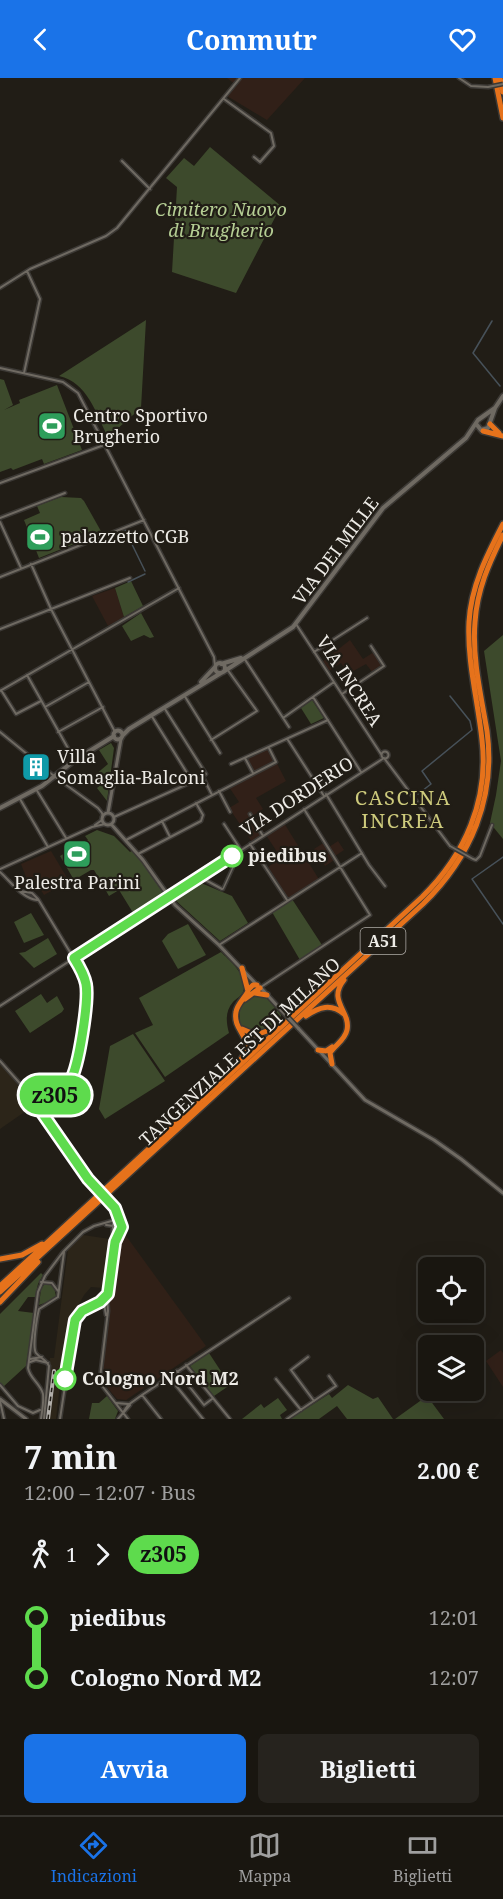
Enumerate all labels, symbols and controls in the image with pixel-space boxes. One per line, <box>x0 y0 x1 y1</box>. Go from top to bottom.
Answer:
text: Commutr <box>186 21 317 58</box>
icon: back <box>24 23 57 56</box>
icon: heart <box>446 23 479 56</box>
park label: Cimitero Nuovo di Brugherio <box>155 197 287 242</box>
place label: Centro Sportivo Brugherio <box>73 403 208 448</box>
sports icon: Centro Sportivo Brugherio <box>36 410 68 442</box>
street label: VIA DEI MILLE <box>287 492 384 609</box>
sports icon: palazzetto CGB <box>24 521 56 553</box>
place label: palazzetto CGB <box>61 524 189 548</box>
street label: VIA INCREA <box>312 631 388 731</box>
place label: Villa Somaglia-Balconi <box>57 744 205 789</box>
building icon: Villa Somaglia-Balconi <box>20 751 52 783</box>
street label: VIA DORDERIO <box>235 751 358 842</box>
district label: CASCINA INCREA <box>355 784 451 834</box>
sports icon: Palestra Parini <box>61 838 93 870</box>
place label: piedibus <box>248 843 327 867</box>
marker: piedibus <box>221 845 243 867</box>
place label: Palestra Parini <box>14 870 140 894</box>
road number: A51 <box>360 928 406 954</box>
street label: TANGENZIALE EST DI MILANO <box>134 952 345 1151</box>
line badge: z305 <box>13 1076 97 1114</box>
text: z305 <box>32 1081 78 1109</box>
map controls <box>418 1257 484 1401</box>
button: locate <box>418 1257 484 1323</box>
button: layers <box>418 1335 484 1401</box>
place label: Cologno Nord M2 <box>82 1366 239 1390</box>
marker: Cologno Nord M2 <box>54 1368 76 1390</box>
text: 7 min <box>24 1434 117 1479</box>
text: 2.00 € <box>417 1455 479 1485</box>
text: 12:00 – 12:07 · Bus <box>24 1479 195 1506</box>
icon: walk <box>24 1538 57 1571</box>
icon: forward <box>86 1538 119 1571</box>
text: z305 <box>140 1540 187 1568</box>
text: 1 <box>66 1541 77 1568</box>
text: piedibus <box>70 1602 166 1632</box>
text: 12:01 <box>429 1604 479 1631</box>
text: Cologno Nord M2 <box>70 1662 261 1692</box>
text: 12:07 <box>429 1664 479 1691</box>
button: Avvia <box>24 1734 246 1803</box>
button: Biglietti <box>258 1734 479 1803</box>
tab: Indicazioni <box>51 1829 137 1887</box>
tab: Mappa <box>239 1829 291 1887</box>
tab: Biglietti <box>393 1829 452 1887</box>

